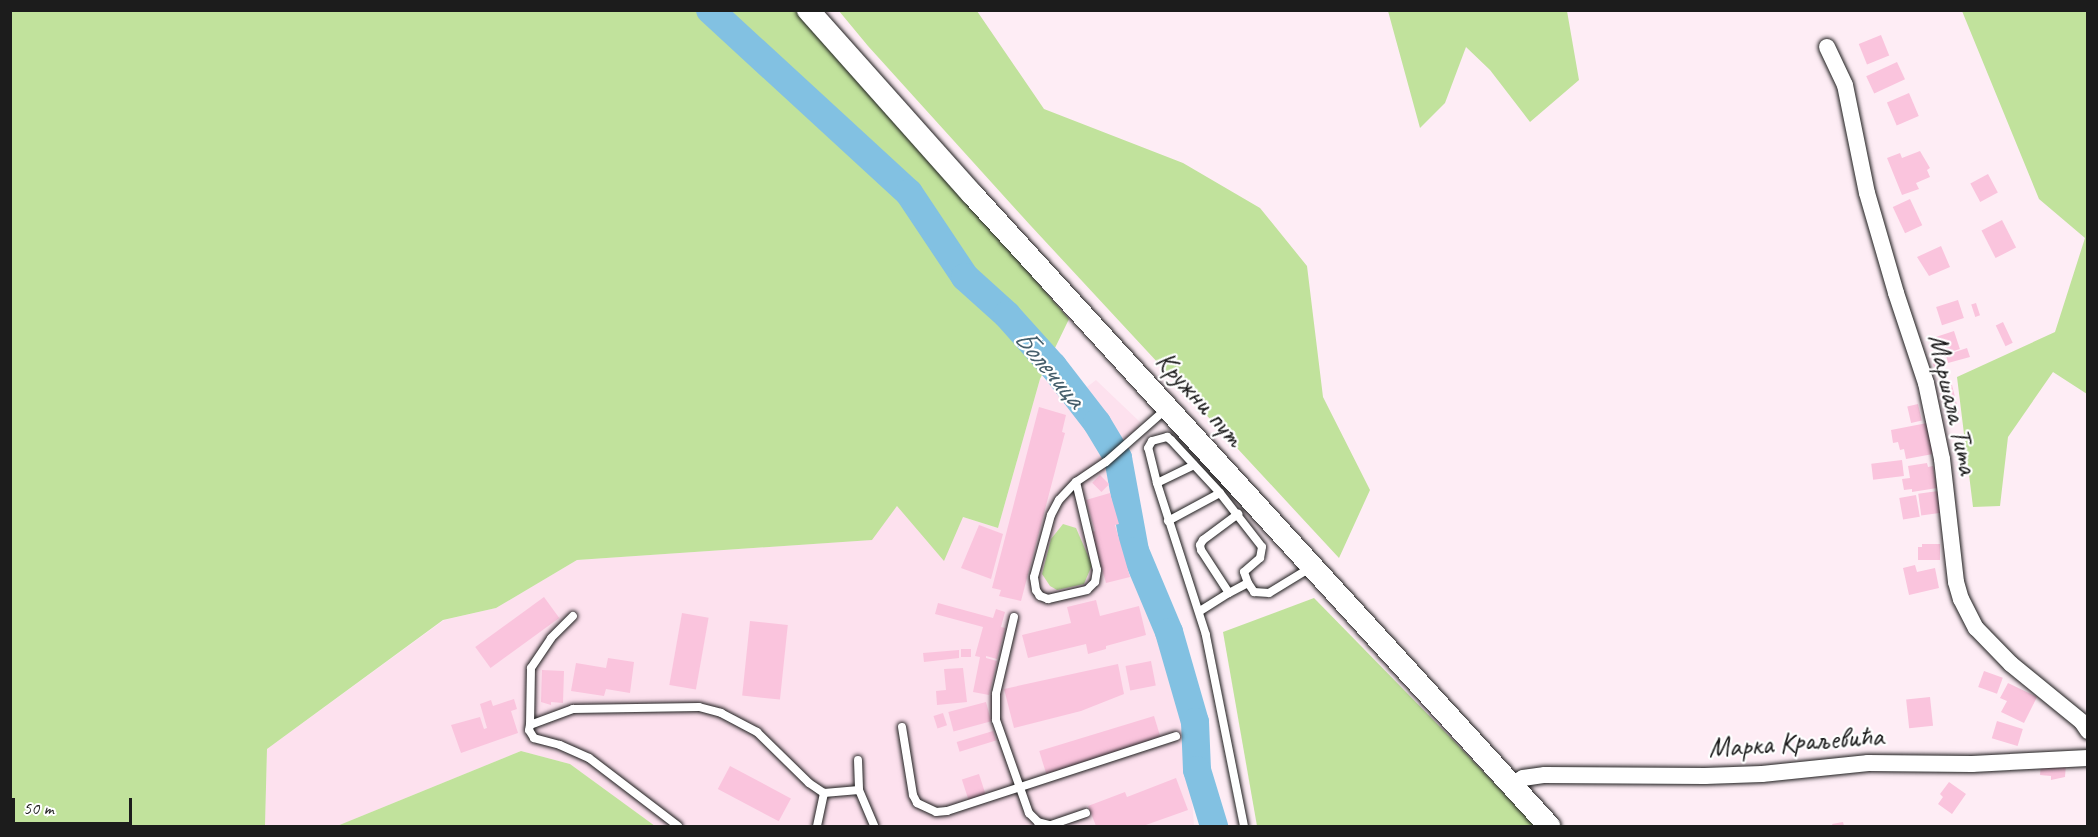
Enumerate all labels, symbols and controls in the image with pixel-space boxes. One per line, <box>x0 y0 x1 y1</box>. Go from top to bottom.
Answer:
water label: Болечица <box>1007 321 1093 415</box>
street label: Маршала Тита <box>1921 331 1985 477</box>
street label: Кружни пут <box>1149 345 1251 453</box>
street label: Марка Краљевића <box>1706 719 1886 765</box>
scale bar <box>15 786 135 824</box>
text: 50 m <box>23 797 54 819</box>

